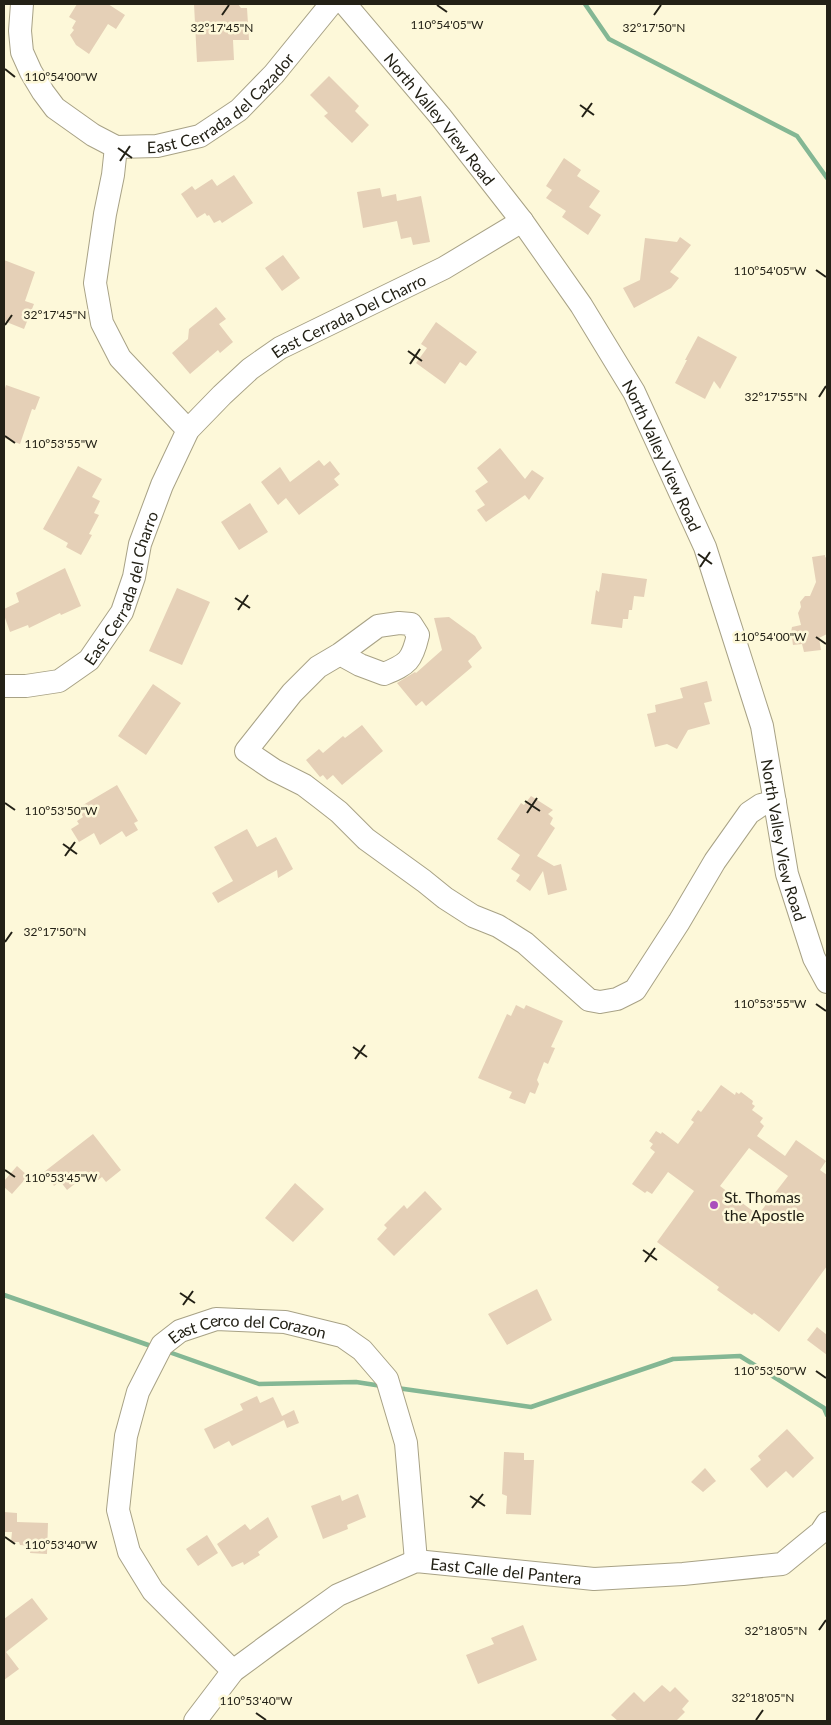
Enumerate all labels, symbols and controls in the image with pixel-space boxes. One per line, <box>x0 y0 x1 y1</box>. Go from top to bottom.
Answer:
text: 110°54'05"W <box>410 17 484 32</box>
text: 32°17'45"N <box>191 20 253 35</box>
text: 32°17'50"N <box>623 20 685 35</box>
street label: East Cerrada del Cazador <box>147 48 297 156</box>
street label: North Valley View Road <box>381 49 500 188</box>
text: 110°54'00"W <box>24 69 98 84</box>
text: 110°54'05"W <box>733 263 807 278</box>
street label: East Cerrada Del Charro <box>267 269 429 361</box>
text: 32°17'45"N <box>24 307 86 322</box>
street label: North Valley View Road <box>619 376 706 534</box>
text: 32°17'55"N <box>745 389 807 404</box>
text: 110°53'55"W <box>24 436 98 451</box>
street label: East Cerrada del Charro <box>79 508 161 668</box>
text: 110°54'00"W <box>733 629 807 644</box>
street label: North Valley View Road <box>758 758 811 923</box>
text: 110°53'50"W <box>24 803 98 818</box>
text: 32°17'50"N <box>24 924 86 939</box>
text: 110°53'55"W <box>733 996 807 1011</box>
text: 110°53'45"W <box>24 1170 98 1185</box>
place label: St. Thomas the Apostle <box>724 1187 804 1224</box>
marker: St. Thomas the Apostle <box>708 1199 720 1211</box>
street label: East Cerco del Corazon <box>164 1309 328 1347</box>
text: 110°53'50"W <box>733 1363 807 1378</box>
text: 110°53'40"W <box>24 1537 98 1552</box>
street label: East Calle del Pantera <box>429 1553 583 1587</box>
text: 32°18'05"N <box>745 1623 807 1638</box>
text: 32°18'05"N <box>732 1690 794 1705</box>
text: 110°53'40"W <box>219 1693 293 1708</box>

